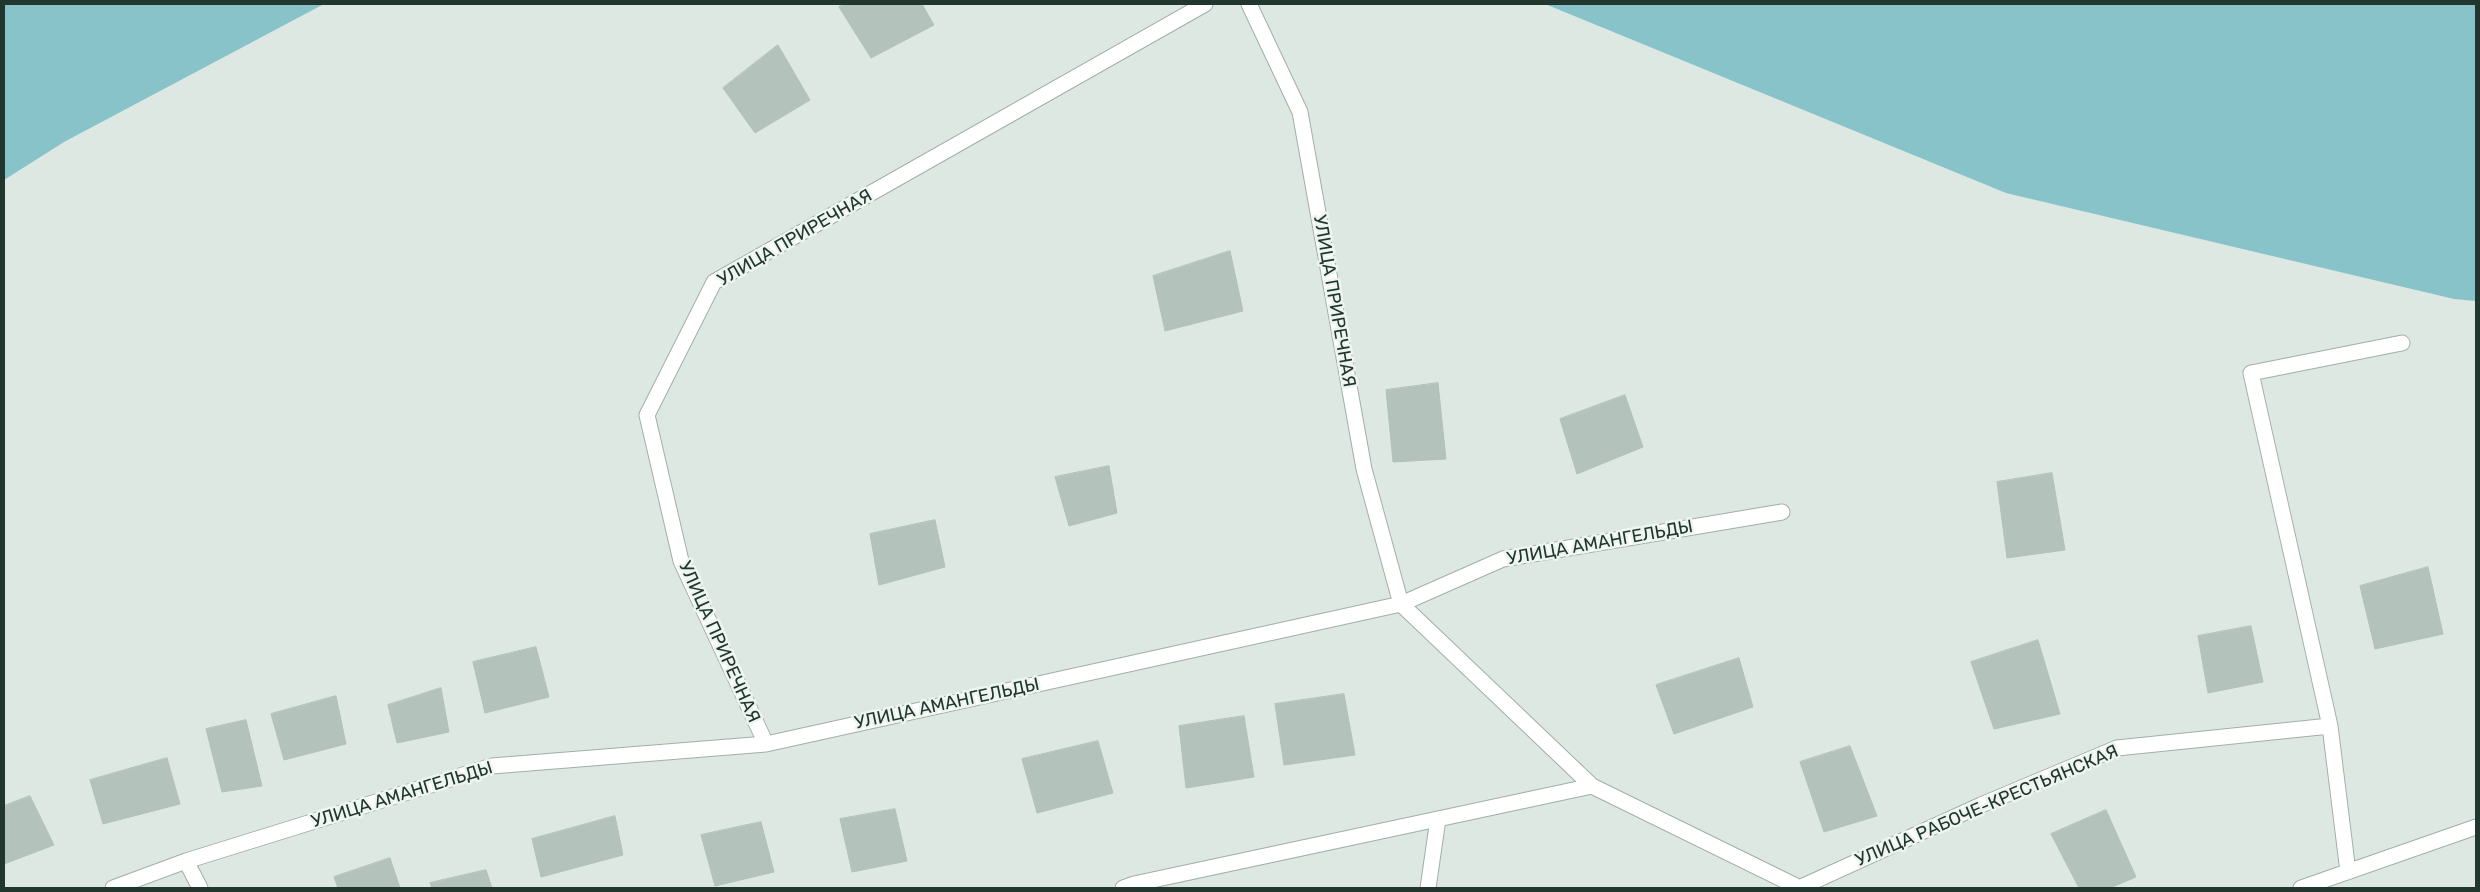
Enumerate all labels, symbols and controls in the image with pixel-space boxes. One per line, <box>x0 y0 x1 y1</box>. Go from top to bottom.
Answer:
street label: УЛИЦА ПРИРЕЧНАЯ <box>714 185 876 291</box>
street label: УЛИЦА ПРИРЕЧНАЯ <box>1308 213 1360 389</box>
street label: УЛИЦА АМАНГЕЛЬДЫ <box>1505 516 1695 570</box>
street label: УЛИЦА ПРИРЕЧНАЯ <box>674 558 764 726</box>
street label: УЛИЦА АМАНГЕЛЬДЫ <box>853 674 1041 734</box>
street label: УЛИЦА РАБОЧЕ-КРЕСТЬЯНСКАЯ <box>1852 741 2122 871</box>
street label: УЛИЦА АМАНГЕЛЬДЫ <box>309 757 495 833</box>

